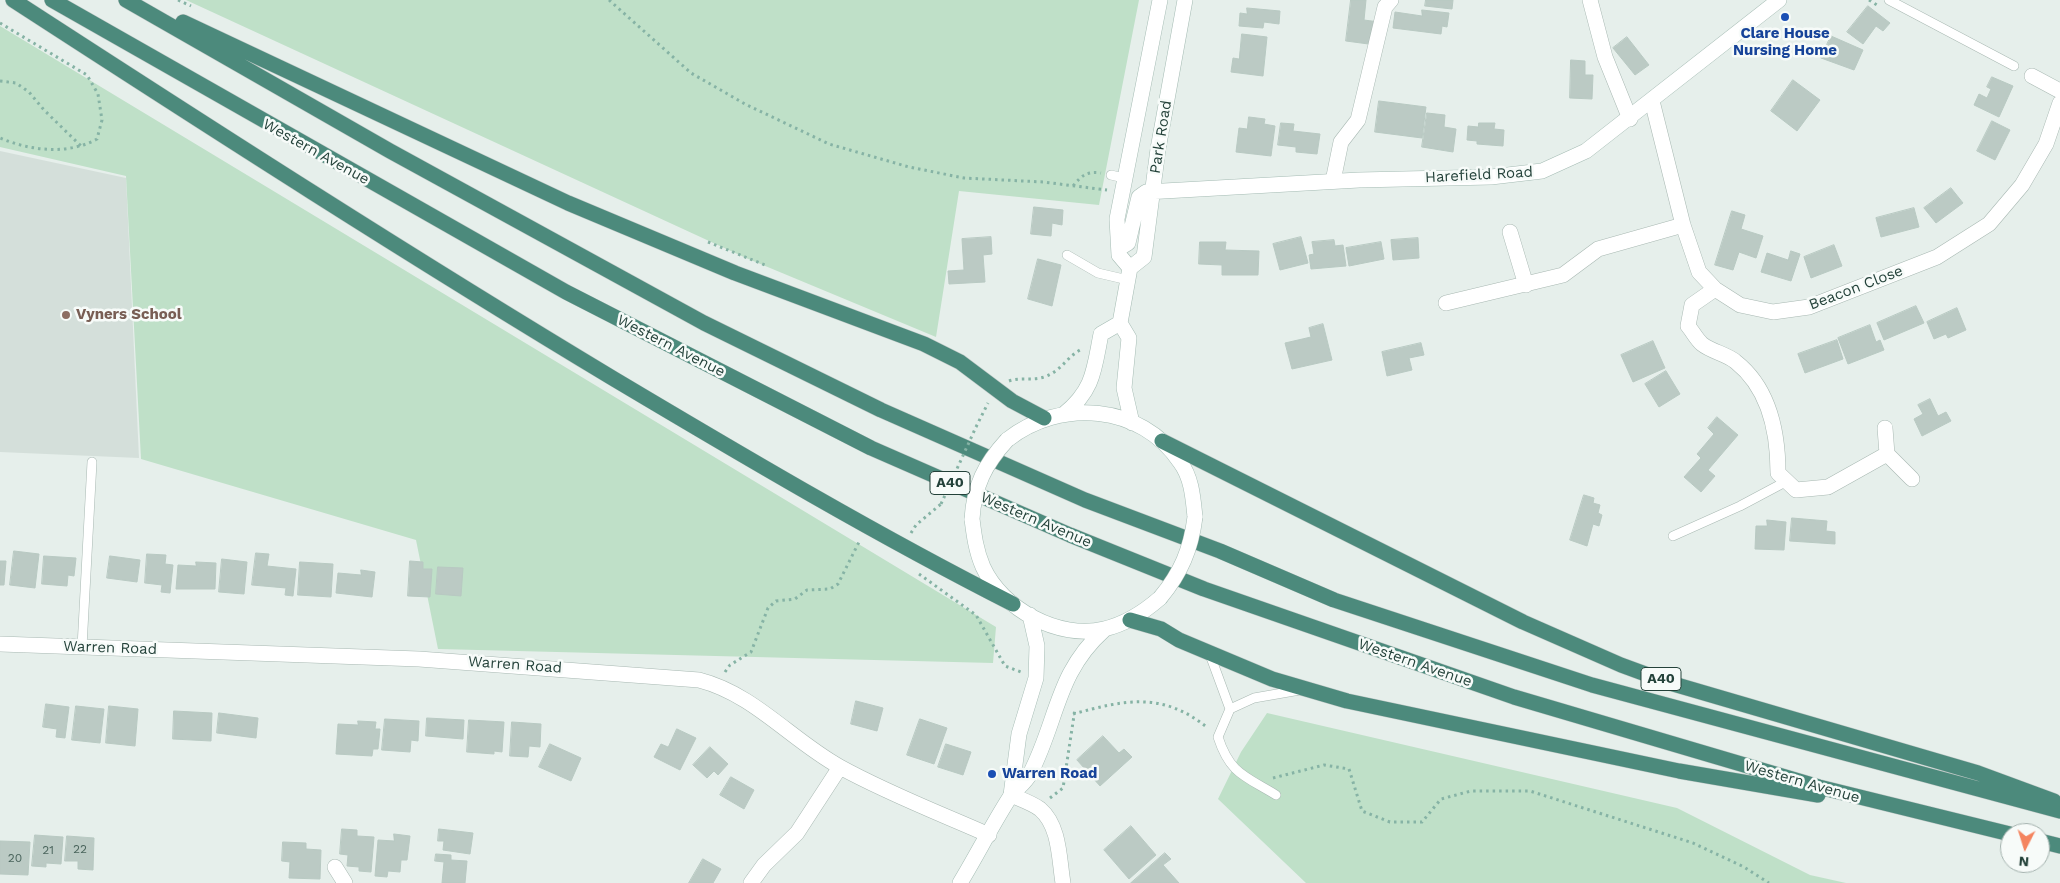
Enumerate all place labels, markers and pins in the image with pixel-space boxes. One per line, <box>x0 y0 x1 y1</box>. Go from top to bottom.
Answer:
marker: Clare House Nursing Home <box>1779 11 1791 23</box>
place label: Clare House Nursing Home <box>1733 25 1837 60</box>
place label: Vyners School <box>76 306 182 324</box>
marker: Vyners School <box>60 309 72 321</box>
place label: Warren Road <box>1002 765 1097 783</box>
marker: Warren Road <box>986 768 998 780</box>

